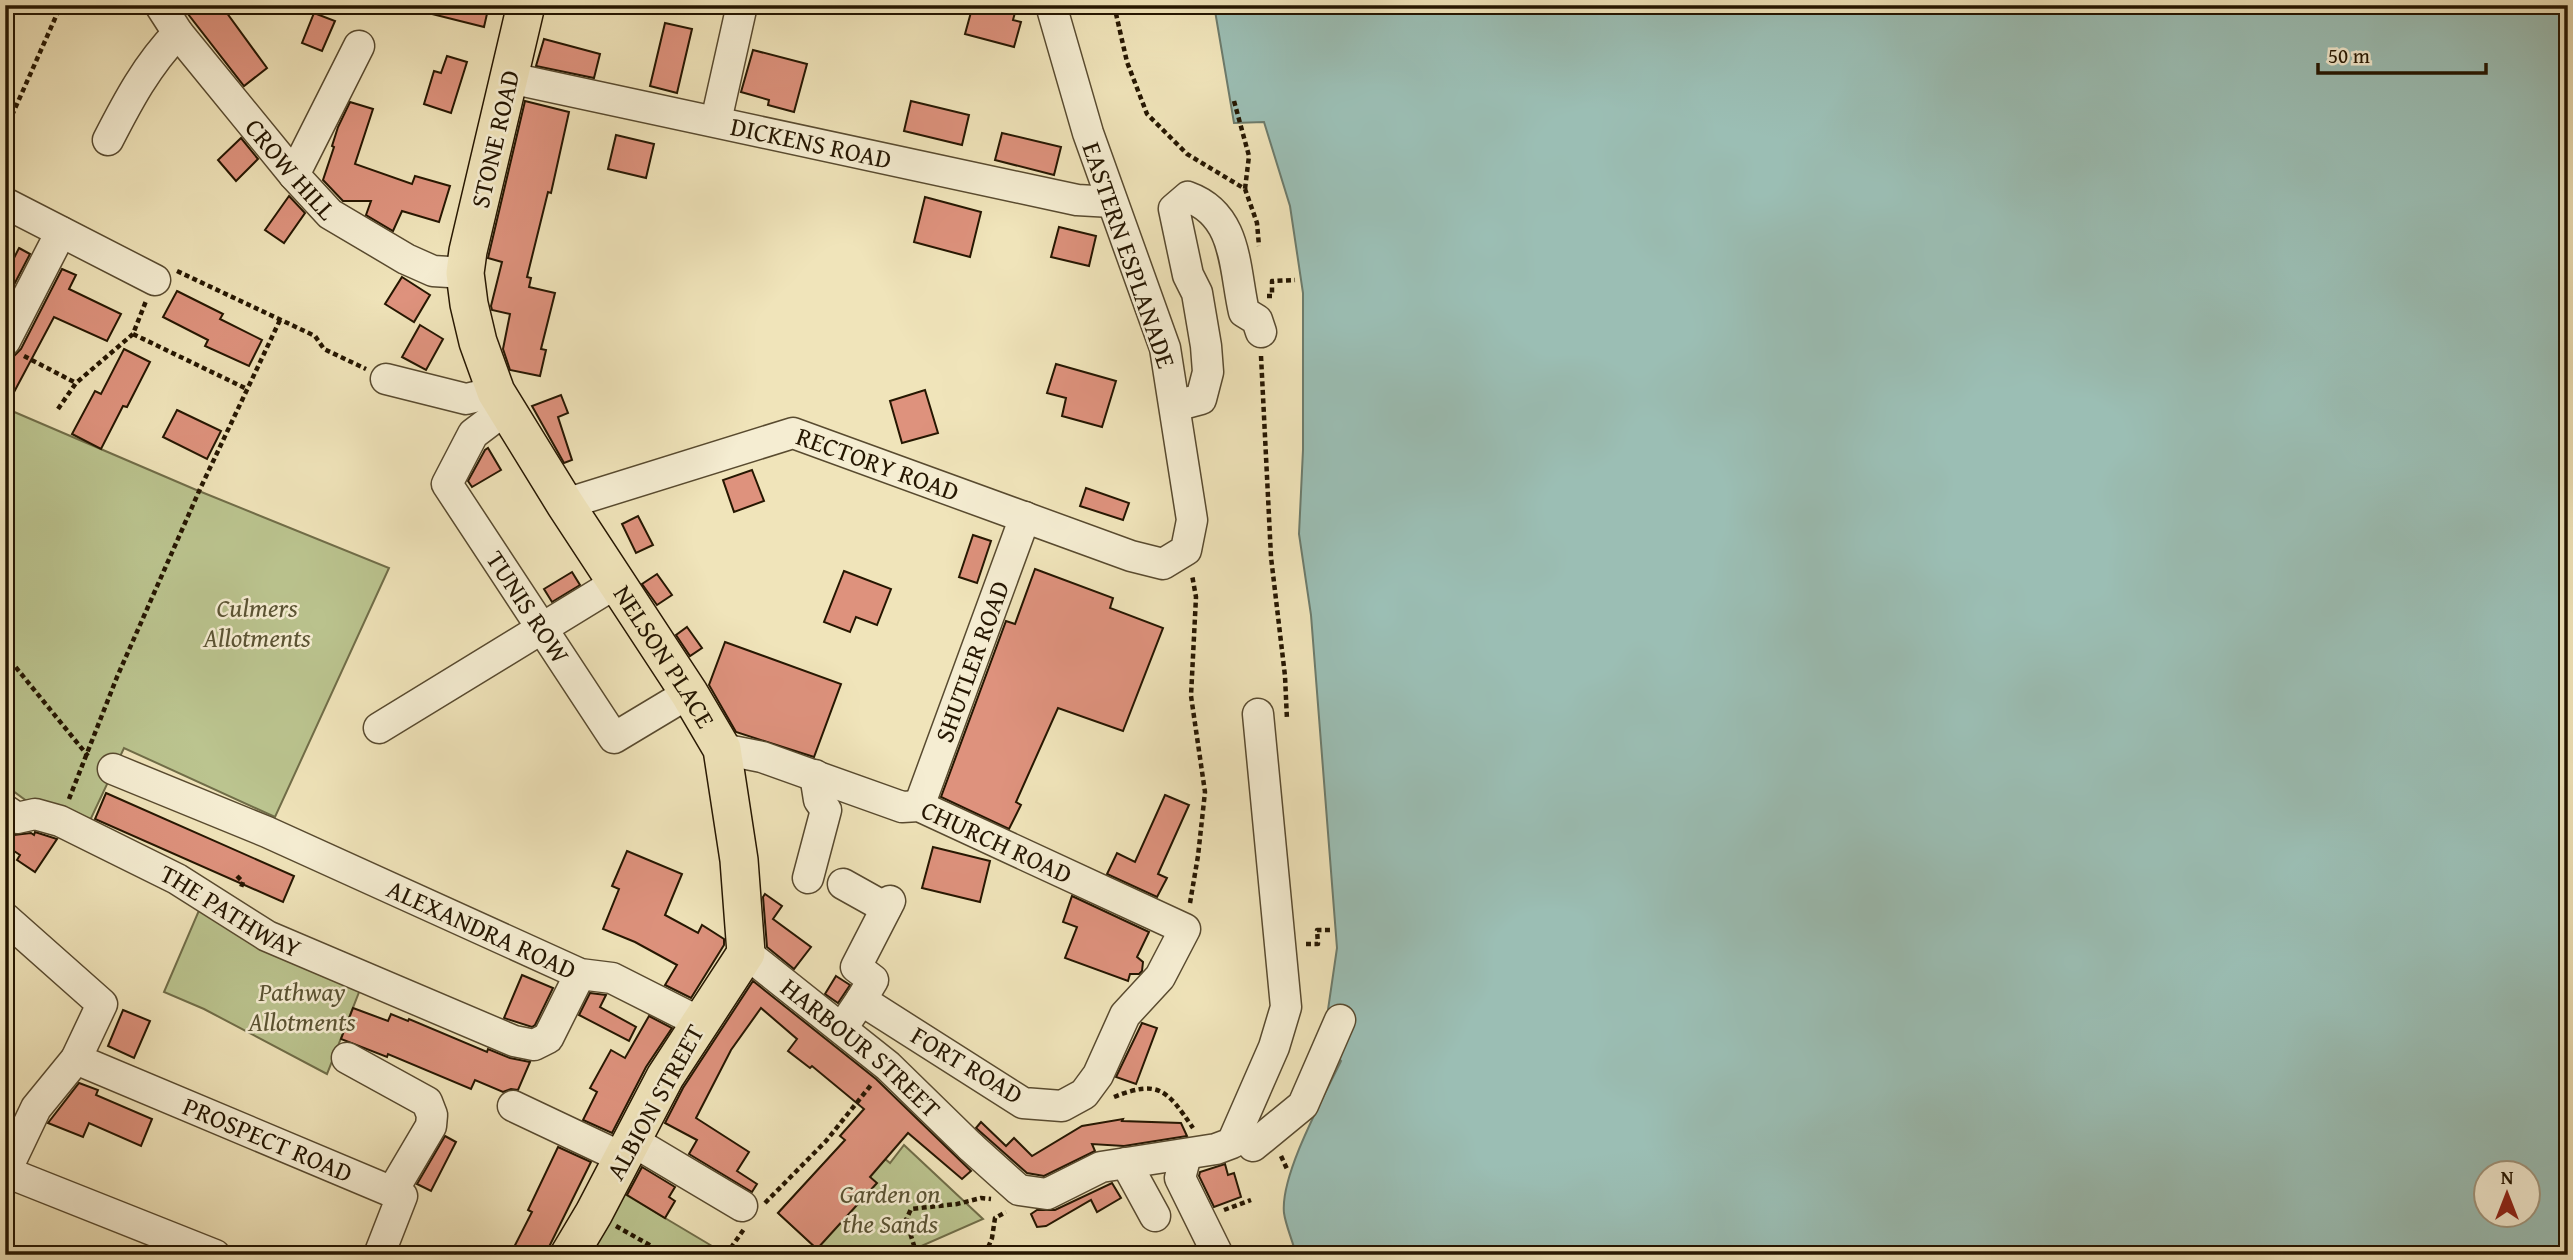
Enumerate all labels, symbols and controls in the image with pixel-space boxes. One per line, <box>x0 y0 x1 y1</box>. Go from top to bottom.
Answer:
scale bar <box>2318 32 2486 76</box>
text: 50 m <box>2328 40 2370 71</box>
street label: STONE ROAD <box>460 66 529 212</box>
street label: DICKENS ROAD <box>727 106 895 179</box>
street label: CROW HILL <box>236 109 346 229</box>
street label: EASTERN ESPLANADE <box>1072 136 1186 373</box>
street label: RECTORY ROAD <box>791 416 965 511</box>
street label: TUNIS ROW <box>477 543 580 671</box>
street label: SHUTLER ROAD <box>924 575 1019 748</box>
street label: NELSON PLACE <box>604 577 725 735</box>
park label: Culmers Allotments <box>202 588 311 657</box>
street label: CHURCH ROAD <box>915 790 1079 893</box>
street label: THE PATHWAY <box>154 854 308 967</box>
street label: ALEXANDRA ROAD <box>381 869 583 989</box>
street label: HARBOUR STREET <box>773 968 950 1127</box>
park label: Pathway Allotments <box>247 972 356 1041</box>
street label: ALBION STREET <box>596 1016 714 1187</box>
street label: FORT ROAD <box>904 1016 1031 1113</box>
street label: PROSPECT ROAD <box>177 1086 359 1192</box>
north arrow <box>2472 1158 2542 1228</box>
text: N <box>2501 1163 2514 1191</box>
park label: Garden on the Sands <box>840 1174 940 1243</box>

